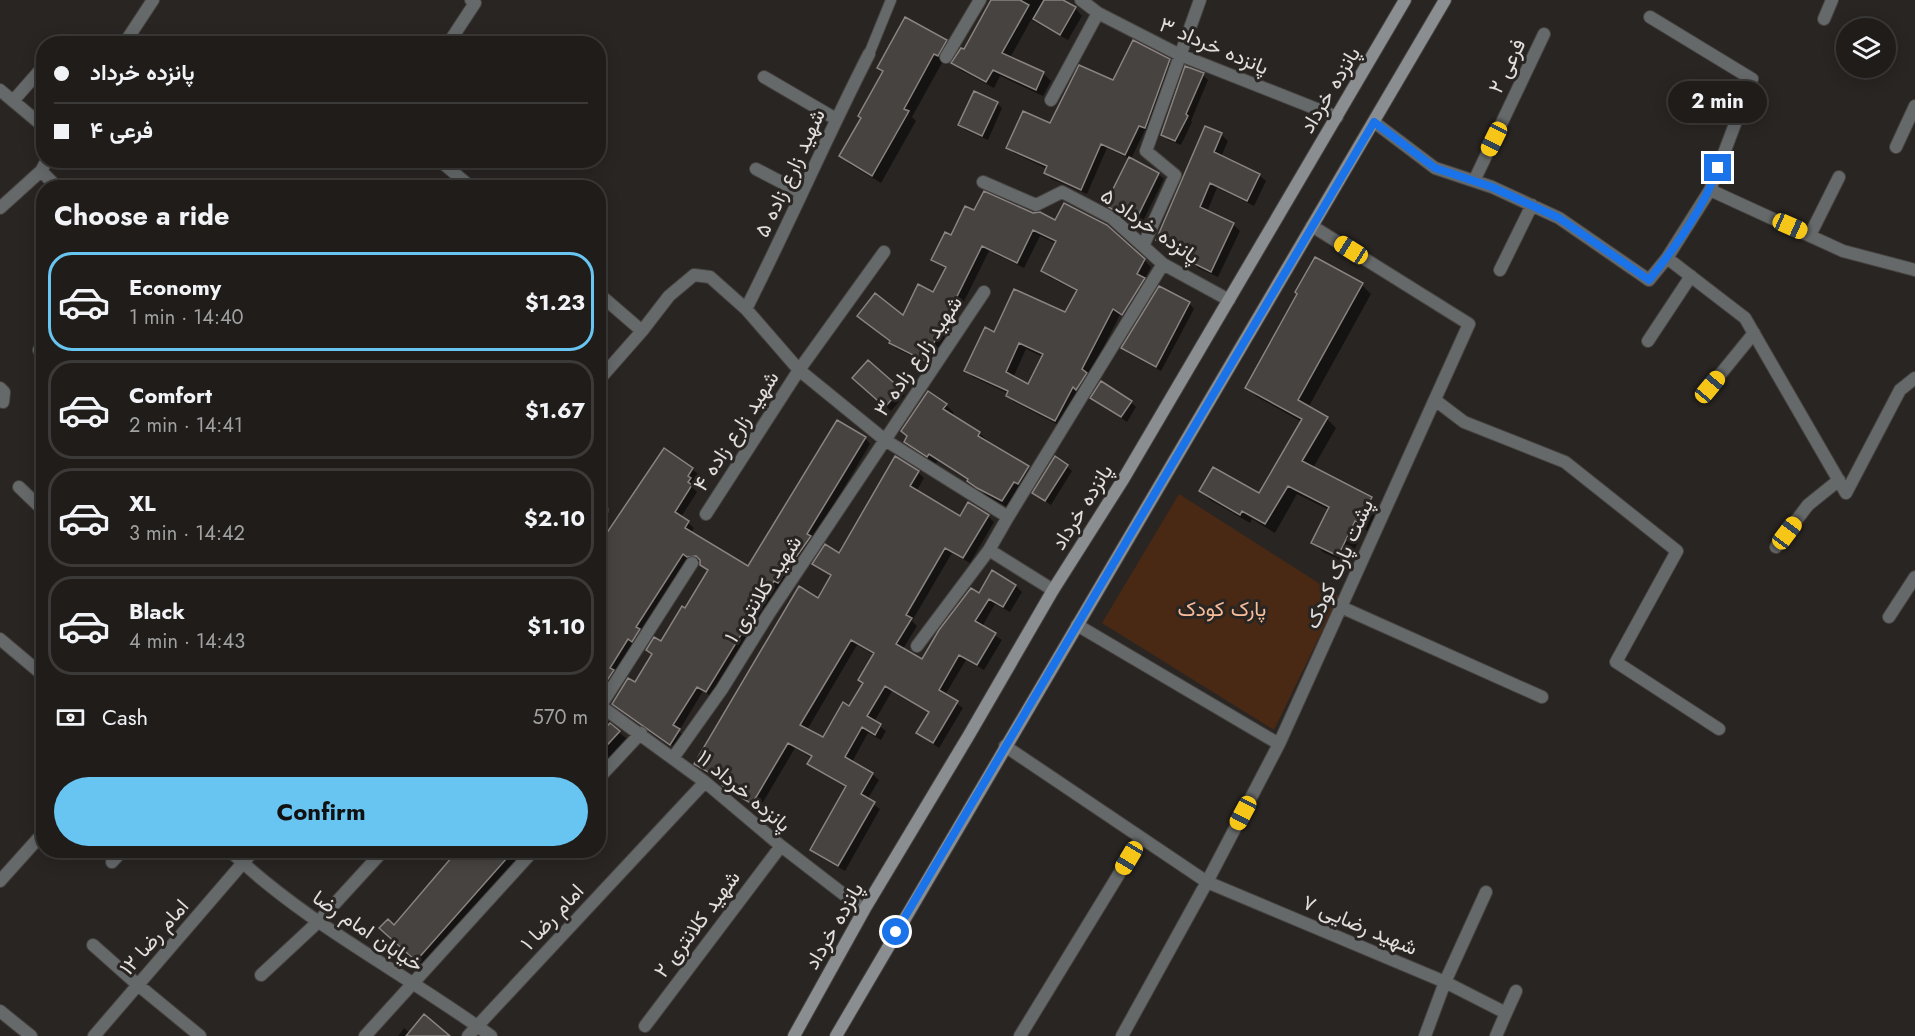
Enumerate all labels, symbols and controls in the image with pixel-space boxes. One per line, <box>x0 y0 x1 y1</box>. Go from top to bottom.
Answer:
street label: پانزده خرداد ۳ <box>1155 9 1273 83</box>
map controls <box>1836 18 1896 78</box>
button: layers <box>1836 18 1896 78</box>
street label: فرعی ۲ <box>1481 33 1533 99</box>
street label: پانزده خرداد <box>1292 41 1368 139</box>
text: پانزده خرداد <box>90 56 194 88</box>
callout: 2 min <box>1668 81 1768 123</box>
text: 2 min <box>1691 87 1744 116</box>
street label: شهید زارع زاده ۵ <box>747 104 833 242</box>
text: فرعی ۴ <box>90 114 153 146</box>
car <box>1478 119 1510 159</box>
route end <box>1704 154 1731 181</box>
street label: پانزده خرداد ۵ <box>1094 181 1206 271</box>
text: Choose a ride <box>54 196 229 235</box>
car <box>1770 210 1810 242</box>
car <box>1331 233 1371 267</box>
text: Economy <box>129 271 221 303</box>
icon: car <box>57 275 111 329</box>
text: $1.23 <box>525 286 585 318</box>
street label: شهید زارع زاده ۳ <box>866 290 970 422</box>
text: 1 min · 14:40 <box>129 303 244 332</box>
street label: شهید زارع زاده ۴ <box>686 365 786 497</box>
car <box>1692 367 1728 407</box>
text: Comfort <box>129 379 212 411</box>
icon: car <box>57 383 111 437</box>
text: $1.67 <box>525 394 585 426</box>
text: 2 min · 14:41 <box>129 411 243 440</box>
street label: پانزده خرداد <box>1044 458 1120 556</box>
text: XL <box>129 487 156 519</box>
icon: car <box>57 491 111 545</box>
street label: پشت پارک کودک <box>1297 494 1381 634</box>
text: $2.10 <box>524 502 585 534</box>
car <box>1769 513 1805 553</box>
text: 3 min · 14:42 <box>129 519 245 548</box>
street label: شهید کلانتری ۱ <box>717 529 809 649</box>
park label: پارک کودک <box>1178 594 1266 624</box>
text: Black <box>129 595 185 627</box>
icon: car <box>57 599 111 653</box>
text: $1.10 <box>527 610 585 642</box>
text: 4 min · 14:43 <box>129 627 245 656</box>
icon: cash <box>54 701 87 734</box>
text: Cash <box>102 701 148 733</box>
text: 570 m <box>533 703 588 732</box>
street label: پانزده خرداد ۱۱ <box>690 743 798 839</box>
button: Confirm <box>54 777 588 846</box>
car <box>1227 793 1259 833</box>
car <box>1112 838 1146 878</box>
street label: شهید کلانتری ۲ <box>647 864 747 984</box>
street label: امام رضا ۱ <box>513 877 591 957</box>
street label: پانزده خرداد <box>797 877 871 975</box>
street label: خیابان امام رضا <box>306 883 430 979</box>
street label: شهید رضایی ۷ <box>1298 887 1422 963</box>
street label: امام رضا ۱۲ <box>112 892 196 982</box>
route start <box>882 918 909 945</box>

